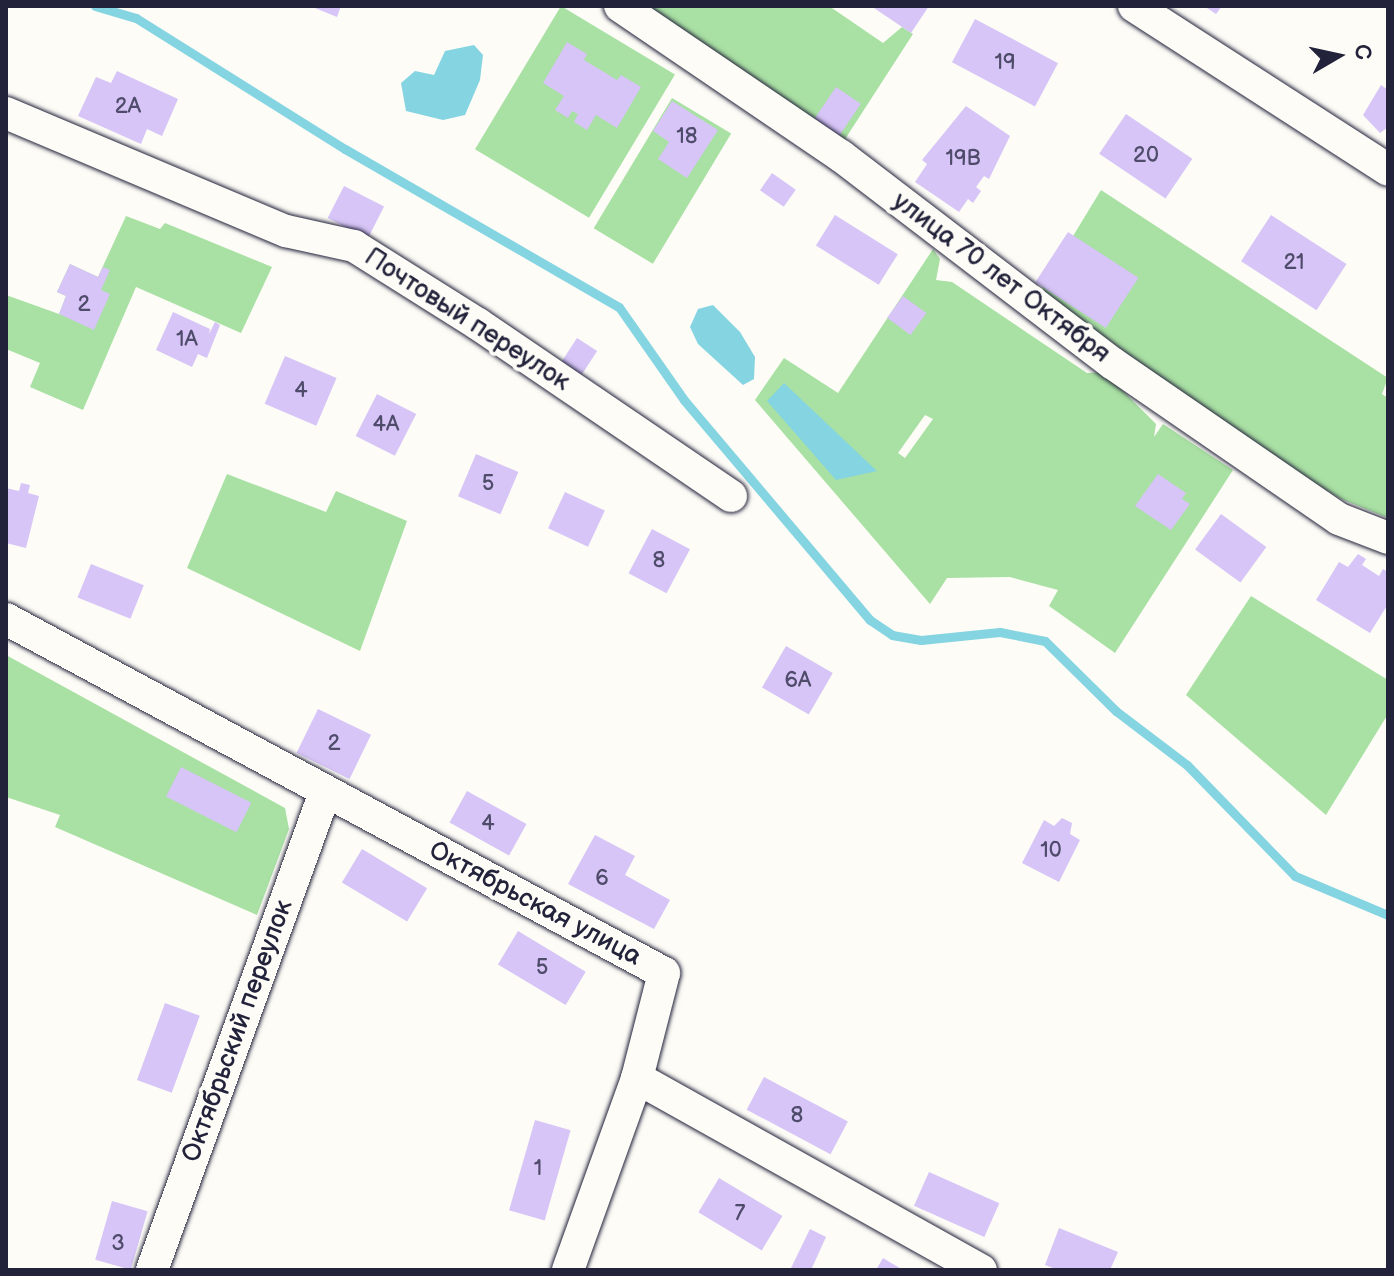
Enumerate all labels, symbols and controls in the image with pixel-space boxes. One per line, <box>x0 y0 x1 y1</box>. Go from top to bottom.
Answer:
north arrow <box>1298 16 1378 96</box>
text: С <box>1348 42 1377 62</box>
house number: 19 <box>994 50 1016 76</box>
house number: 2А <box>115 94 141 120</box>
house number: 18 <box>676 124 698 150</box>
house number: 20 <box>1133 143 1159 169</box>
house number: 19В <box>945 146 981 172</box>
street label: улица 70 лет Октября <box>886 186 1116 370</box>
street label: Почтовый переулок <box>358 242 576 398</box>
house number: 21 <box>1283 250 1305 276</box>
house number: 2 <box>78 292 90 318</box>
house number: 1А <box>176 327 198 353</box>
house number: 4 <box>294 378 308 404</box>
house number: 4А <box>373 412 399 438</box>
house number: 5 <box>482 471 494 497</box>
house number: 8 <box>653 548 665 574</box>
house number: 6А <box>785 668 811 694</box>
house number: 2 <box>328 731 340 757</box>
house number: 4 <box>481 811 495 837</box>
street label: Октябрьская улица <box>424 835 646 973</box>
house number: 10 <box>1040 838 1062 864</box>
house number: 6 <box>595 866 609 892</box>
street label: Октябрьский переулок <box>176 896 300 1166</box>
house number: 5 <box>536 955 548 981</box>
house number: 8 <box>791 1103 803 1129</box>
house number: 1 <box>534 1156 542 1182</box>
house number: 7 <box>735 1201 745 1227</box>
house number: 3 <box>111 1231 125 1257</box>

